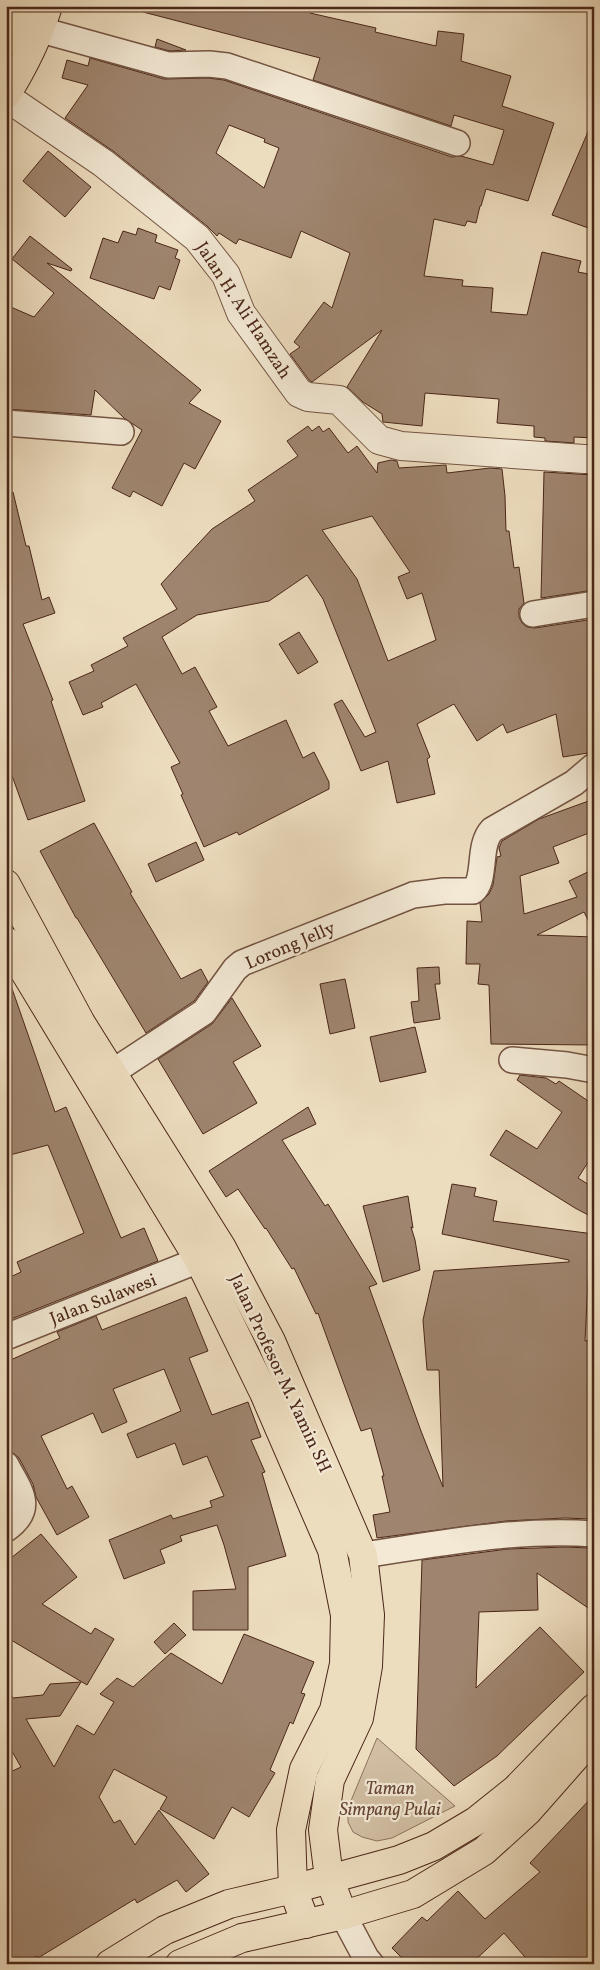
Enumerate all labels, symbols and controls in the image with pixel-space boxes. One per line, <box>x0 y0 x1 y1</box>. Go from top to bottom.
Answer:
street label: Jalan H. Ali Hamzah <box>189 237 297 385</box>
street label: Lorong Jelly <box>242 916 340 977</box>
street label: Jalan Sulawesi <box>46 1269 161 1332</box>
street label: Jalan Profesor M. Yamin SH <box>223 1270 337 1477</box>
park label: Taman Simpang Pulai <box>340 1777 441 1823</box>

